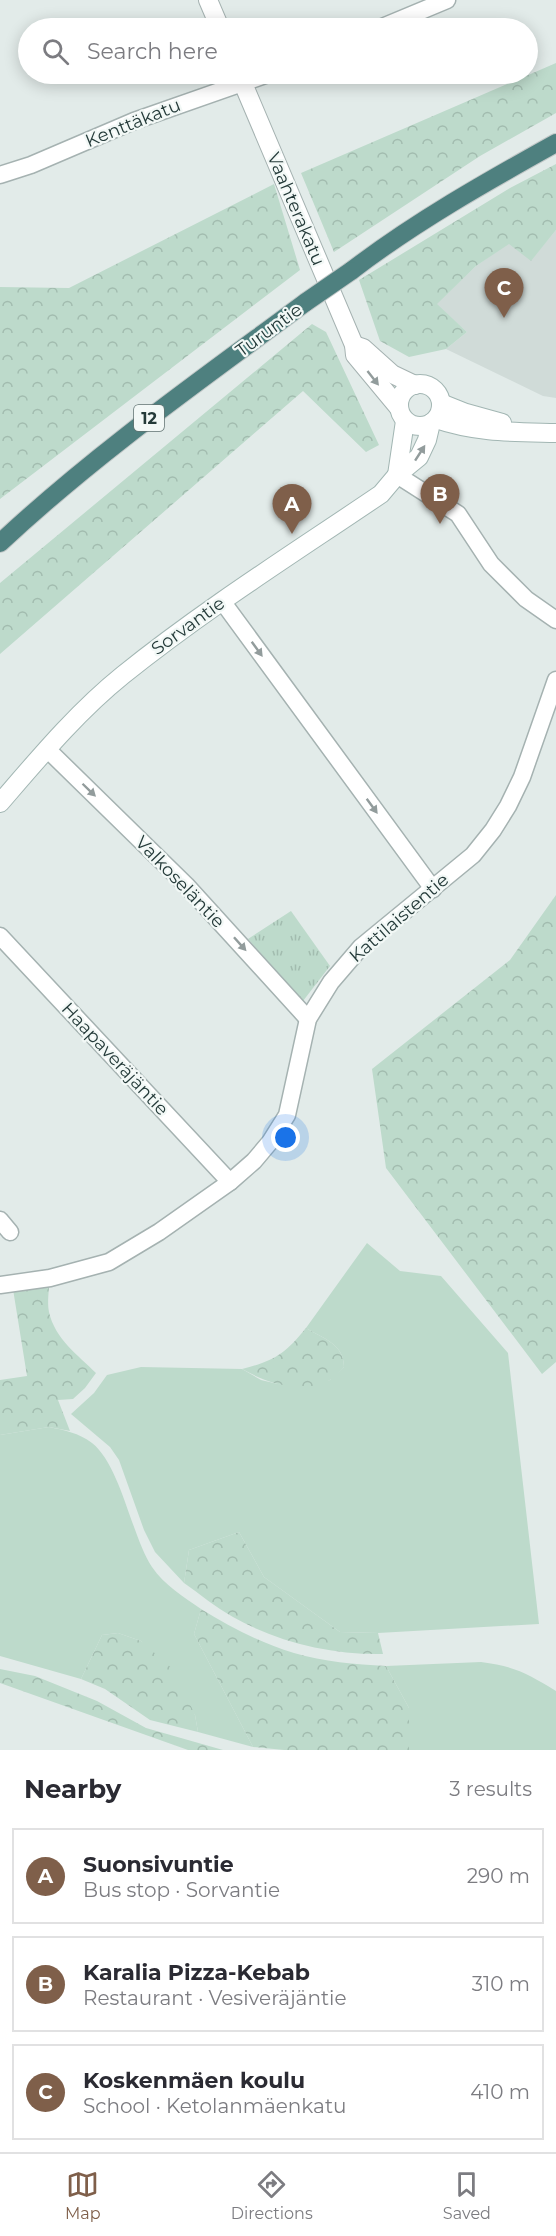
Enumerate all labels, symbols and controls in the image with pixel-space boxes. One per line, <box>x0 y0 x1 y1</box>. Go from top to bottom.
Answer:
search box <box>18 18 538 84</box>
icon: search <box>39 35 72 68</box>
text: Search here <box>87 38 218 65</box>
street label: Kenttäkatu <box>82 94 184 152</box>
street label: Vaahterakatu <box>262 149 330 269</box>
pin: C <box>484 268 524 318</box>
street label: Turuntie <box>232 298 307 361</box>
one-way arrow <box>367 370 379 386</box>
road number: 12 <box>134 405 164 431</box>
one-way arrow <box>414 444 425 461</box>
pin: B <box>420 474 460 524</box>
pin: A <box>272 484 312 534</box>
street label: Sorvantie <box>147 592 229 660</box>
one-way arrow <box>251 640 263 656</box>
one-way arrow <box>81 783 96 797</box>
one-way arrow <box>366 797 378 813</box>
street label: Valkoseläntie <box>131 832 229 933</box>
street label: Kattilaistentie <box>345 869 453 967</box>
one-way arrow <box>233 936 246 951</box>
street label: Haapaveräjäntie <box>57 998 173 1120</box>
your location <box>271 1123 300 1152</box>
text: Nearby <box>24 1773 121 1805</box>
text: 3 results <box>449 1777 532 1801</box>
text: Suonsivuntie <box>83 1851 234 1878</box>
text: A <box>38 1864 53 1888</box>
text: 290 m <box>467 1864 530 1888</box>
text: Bus stop · Sorvantie <box>83 1878 280 1902</box>
text: Karalia Pizza-Kebab <box>83 1959 310 1986</box>
text: B <box>38 1972 53 1996</box>
text: 310 m <box>472 1972 530 1996</box>
text: Restaurant · Vesiveräjäntie <box>83 1986 347 2010</box>
text: Koskenmäen koulu <box>83 2067 305 2094</box>
text: C <box>38 2080 53 2104</box>
text: 410 m <box>470 2080 530 2104</box>
text: School · Ketolanmäenkatu <box>83 2094 346 2118</box>
tab: Map <box>65 2168 101 2223</box>
tab: Directions <box>231 2168 313 2223</box>
tab: Saved <box>443 2168 491 2223</box>

